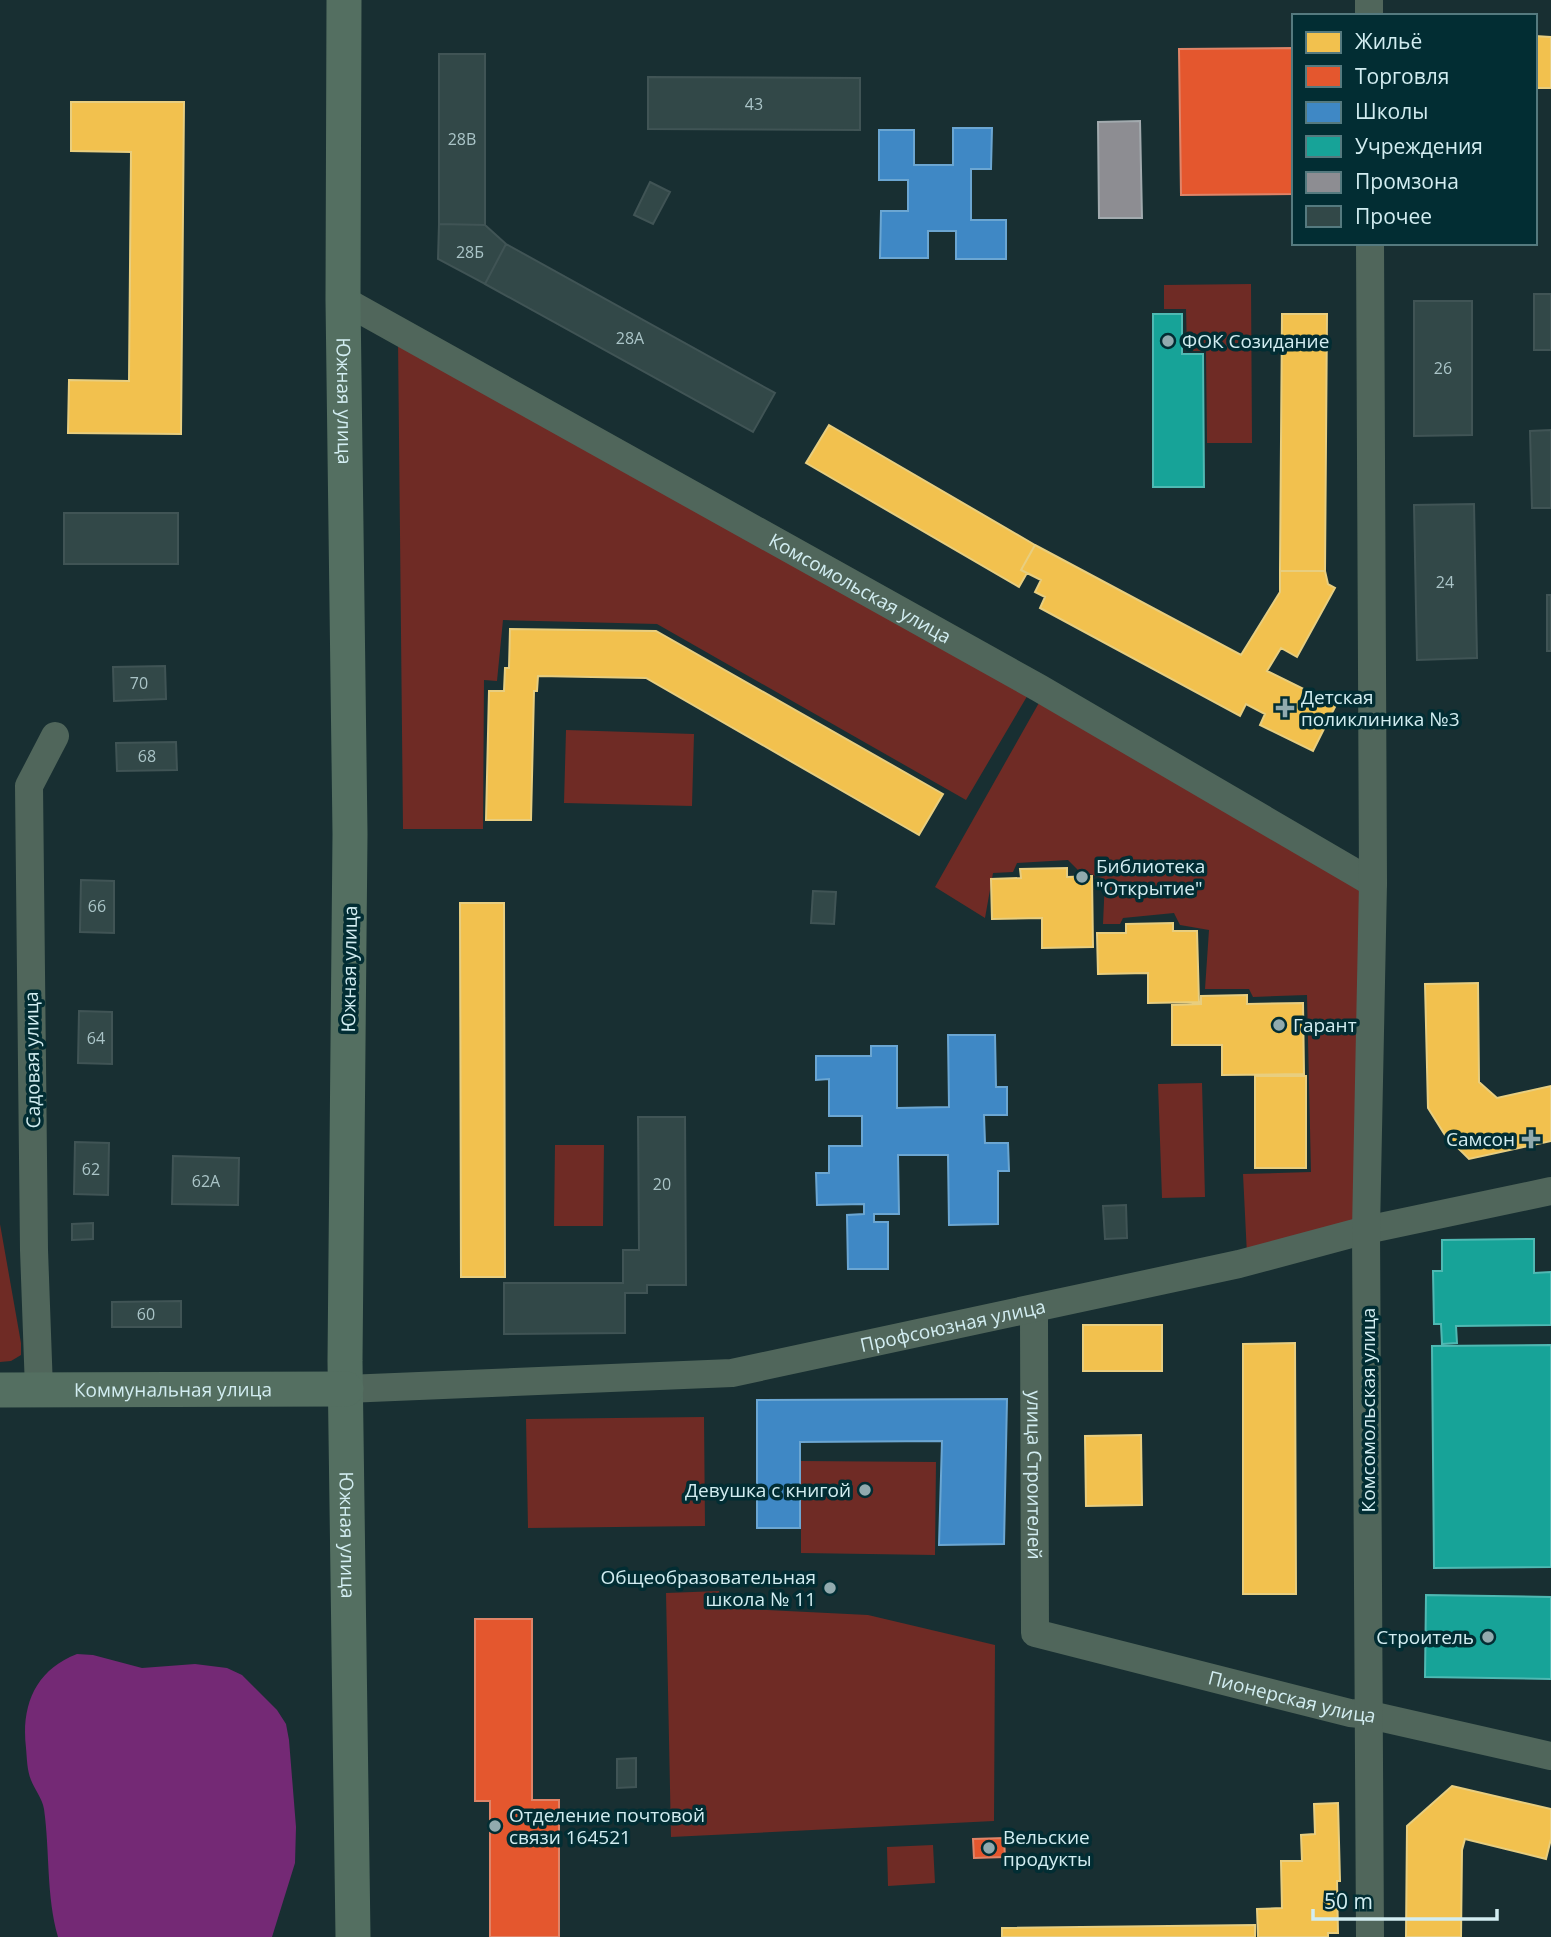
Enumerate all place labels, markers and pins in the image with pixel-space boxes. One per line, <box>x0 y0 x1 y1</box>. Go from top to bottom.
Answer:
place label: ФОК Созидание <box>1182 328 1329 354</box>
marker: ФОК Созидание <box>1160 333 1176 349</box>
place label: Детская поликлиника №3 <box>1301 684 1460 732</box>
marker: Детская поликлиника №3 <box>1275 698 1295 718</box>
place label: Библиотека "Открытие" <box>1096 853 1205 901</box>
marker: Библиотека "Открытие" <box>1074 869 1090 885</box>
place label: Гарант <box>1293 1012 1357 1038</box>
marker: Гарант <box>1271 1017 1287 1033</box>
place label: Самсон <box>1446 1126 1515 1152</box>
marker: Самсон <box>1521 1129 1541 1149</box>
place label: Девушка с книгой <box>685 1477 851 1503</box>
marker: Девушка с книгой <box>857 1482 873 1498</box>
place label: Общеобразовательная школа № 11 <box>600 1564 816 1612</box>
marker: Общеобразовательная школа № 11 <box>822 1580 838 1596</box>
place label: Строитель <box>1376 1624 1474 1650</box>
marker: Строитель <box>1480 1629 1496 1645</box>
place label: Отделение почтовой связи 164521 <box>509 1802 705 1850</box>
marker: Отделение почтовой связи 164521 <box>487 1818 503 1834</box>
place label: Вельские продукты <box>1003 1824 1092 1872</box>
marker: Вельские продукты <box>981 1840 997 1856</box>

